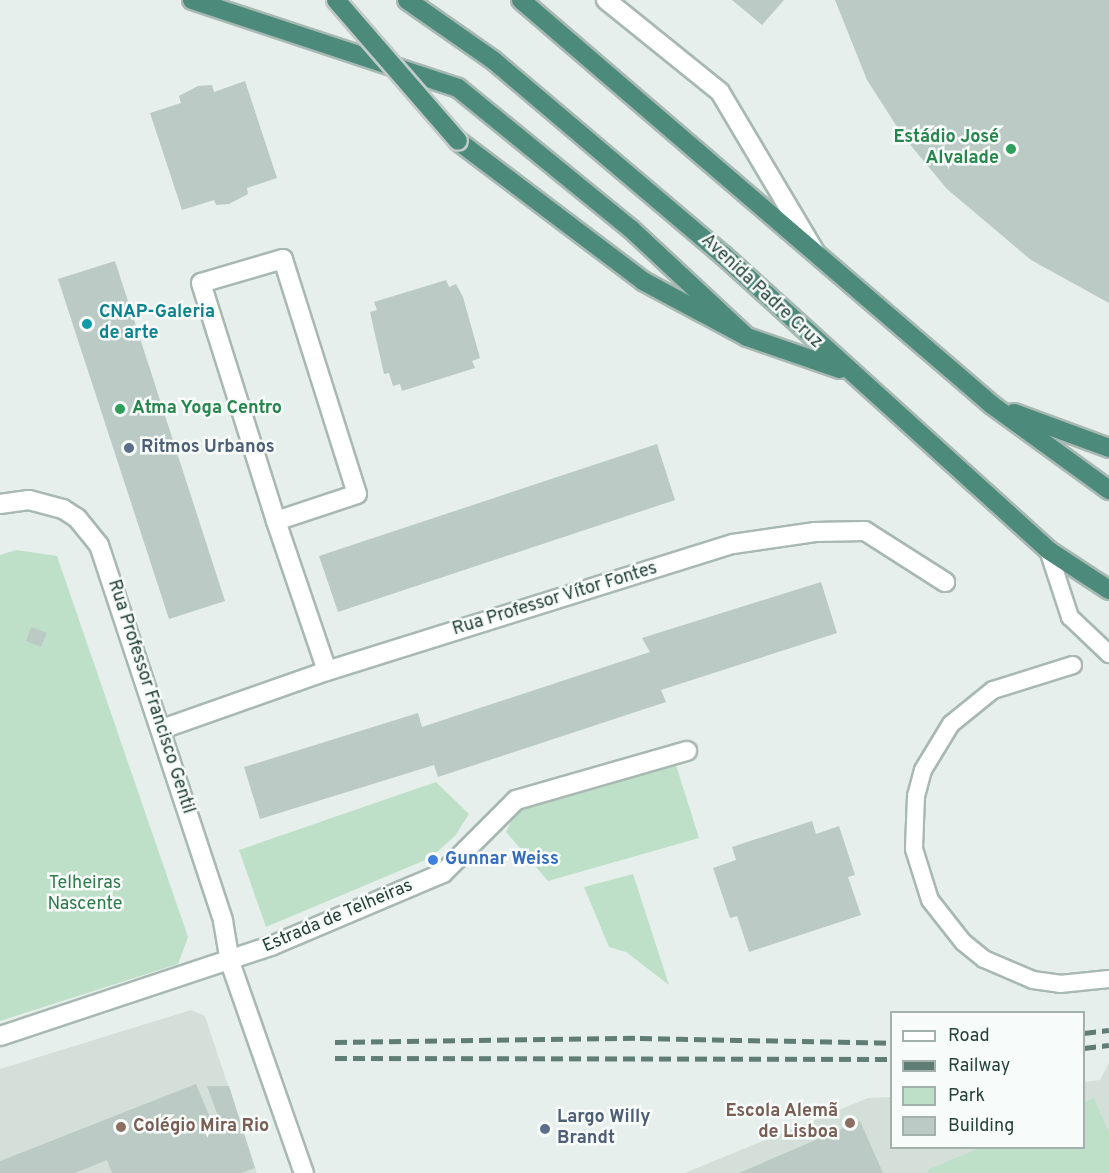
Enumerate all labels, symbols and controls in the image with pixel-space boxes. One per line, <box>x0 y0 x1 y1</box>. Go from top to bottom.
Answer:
place label: Estádio José Alvalade <box>893 128 999 170</box>
marker: Estádio José Alvalade <box>1004 142 1018 156</box>
street label: Avenida Padre Cruz <box>696 230 826 354</box>
place label: CNAP-Galeria de arte <box>99 303 215 346</box>
marker: CNAP-Galeria de arte <box>80 317 94 331</box>
place label: Atma Yoga Centro <box>132 398 283 420</box>
marker: Atma Yoga Centro <box>113 402 127 416</box>
place label: Ritmos Urbanos <box>141 437 275 459</box>
marker: Ritmos Urbanos <box>122 441 136 455</box>
street label: Rua Professor Vítor Fontes <box>450 558 660 642</box>
street label: Rua Professor Francisco Gentil <box>102 577 198 817</box>
place label: Gunnar Weiss <box>445 849 559 871</box>
marker: Gunnar Weiss <box>426 853 440 867</box>
park label: Telheiras Nascente <box>47 874 123 916</box>
street label: Estrada de Telheiras <box>259 876 417 958</box>
legend <box>890 1011 1085 1149</box>
text: Road <box>948 1025 990 1048</box>
text: Railway <box>948 1055 1010 1078</box>
text: Park <box>948 1085 985 1108</box>
place label: Escola Alemã de Lisboa <box>725 1102 838 1144</box>
place label: Largo Willy Brandt <box>557 1108 650 1150</box>
text: Building <box>948 1115 1014 1138</box>
place label: Colégio Mira Rio <box>133 1116 269 1138</box>
marker: Escola Alemã de Lisboa <box>843 1116 857 1130</box>
marker: Colégio Mira Rio <box>114 1120 128 1134</box>
marker: Largo Willy Brandt <box>538 1122 552 1136</box>

